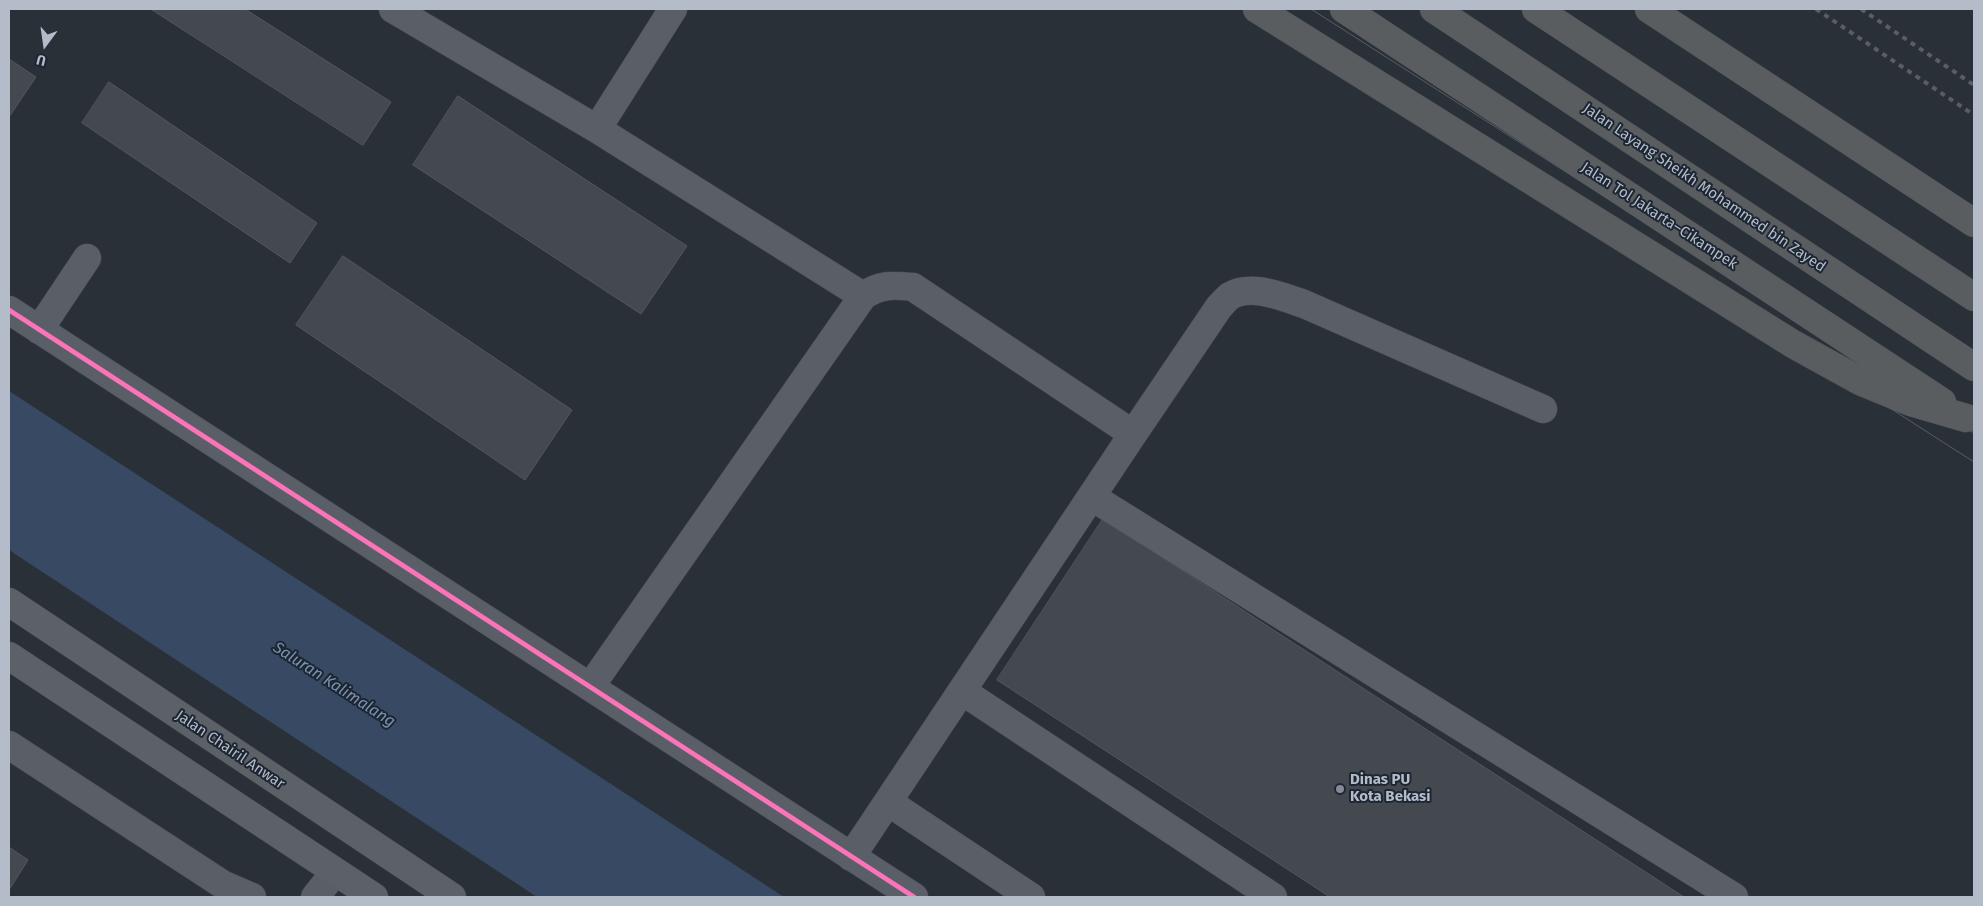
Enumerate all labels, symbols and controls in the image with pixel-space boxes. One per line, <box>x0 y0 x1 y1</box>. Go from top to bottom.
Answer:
north arrow <box>20 20 70 70</box>
text: U <box>35 51 48 69</box>
street label: Jalan Layang Sheikh Mohammed bin Zayed <box>1579 100 1829 276</box>
street label: Jalan Tol Jakarta–Cikampek <box>1577 159 1741 273</box>
water label: Saluran Kalimalang <box>269 638 399 732</box>
street label: Jalan Chairil Anwar <box>172 707 288 793</box>
place label: Dinas PU Kota Bekasi <box>1350 771 1431 806</box>
marker: Dinas PU Kota Bekasi <box>1334 783 1346 795</box>

